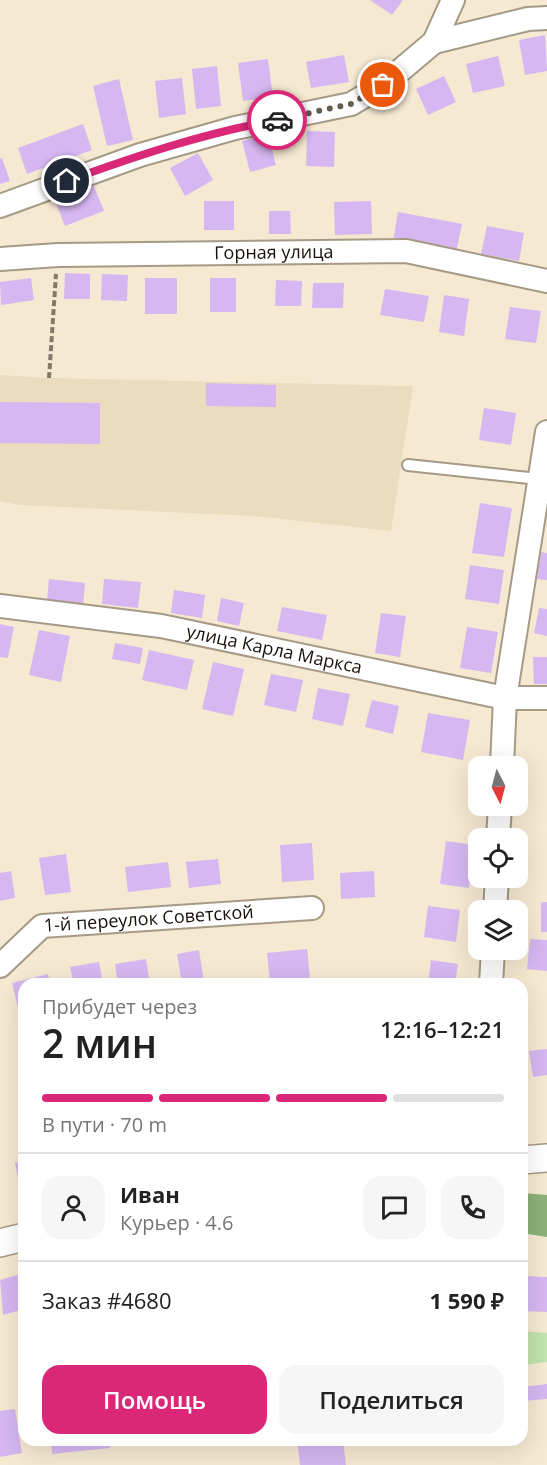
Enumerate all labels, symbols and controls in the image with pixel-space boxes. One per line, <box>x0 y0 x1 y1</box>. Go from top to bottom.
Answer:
pin <box>357 59 408 110</box>
icon: bag <box>366 68 399 101</box>
courier <box>247 90 307 150</box>
icon: car <box>261 104 294 137</box>
pin <box>41 155 92 206</box>
icon: home <box>50 164 83 197</box>
street label: Горная улица <box>214 239 334 264</box>
street label: улица Карла Маркса <box>184 619 365 679</box>
north arrow <box>468 756 528 816</box>
map controls <box>468 756 528 960</box>
button: locate <box>468 828 528 888</box>
street label: 1-й переулок Советской <box>43 899 254 937</box>
button: layers <box>468 900 528 960</box>
text: Прибудет через <box>42 993 197 1020</box>
text: 12:16–12:21 <box>380 1014 504 1044</box>
text: 2 мин <box>42 1016 157 1069</box>
text: В пути · 70 m <box>42 1111 167 1138</box>
button: person <box>42 1176 105 1239</box>
button: chat <box>363 1176 426 1239</box>
button: phone <box>441 1176 504 1239</box>
text: Иван <box>120 1179 180 1209</box>
text: Курьер · 4.6 <box>120 1209 234 1236</box>
text: Заказ #4680 <box>42 1285 172 1315</box>
text: 1 590 ₽ <box>429 1285 504 1315</box>
button: Помощь <box>42 1365 267 1434</box>
button: Поделиться <box>279 1365 504 1434</box>

